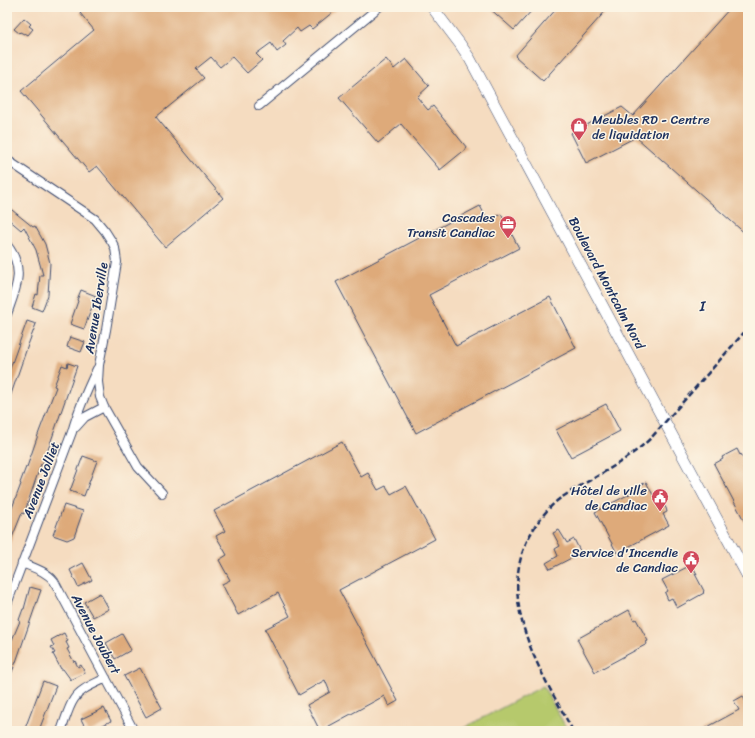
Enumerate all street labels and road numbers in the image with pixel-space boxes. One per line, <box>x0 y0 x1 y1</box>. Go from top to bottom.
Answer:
street label: Boulevard Montcalm Nord <box>562 213 652 354</box>
street label: Avenue Iberville <box>77 261 115 356</box>
street label: Avenue Jolliet <box>15 438 66 523</box>
street label: Avenue Joubert <box>65 589 127 679</box>

